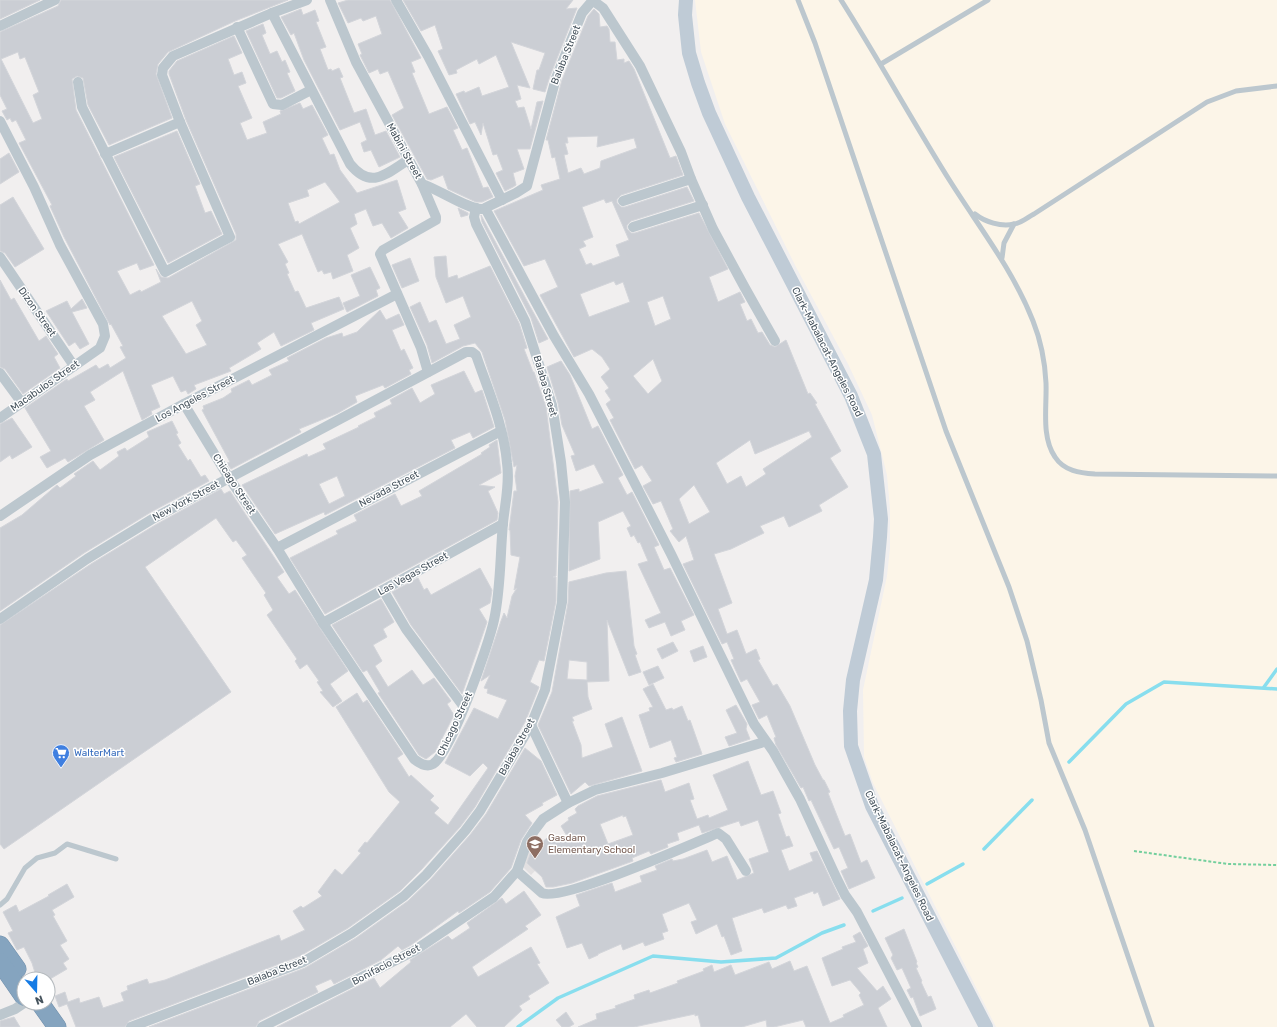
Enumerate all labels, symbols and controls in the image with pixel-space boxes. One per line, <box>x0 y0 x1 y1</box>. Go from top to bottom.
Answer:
street label: Balaba Street <box>549 23 583 86</box>
street label: Mabini Street <box>384 121 424 181</box>
street label: Dizon Street <box>16 285 58 339</box>
street label: Clark-Mabalacat-Angeles Road <box>789 285 865 419</box>
street label: Balaba Street <box>531 354 559 418</box>
street label: Macabulos Street <box>8 358 82 414</box>
street label: Los Angeles Street <box>154 373 236 425</box>
street label: Chicago Street <box>210 452 258 516</box>
street label: Nevada Street <box>357 468 421 510</box>
street label: New York Street <box>151 478 222 524</box>
street label: Las Vegas Street <box>376 550 450 598</box>
street label: Chicago Street <box>435 690 475 758</box>
street label: Balaba Street <box>496 716 538 777</box>
supermarket icon: WalterMart <box>51 743 71 768</box>
place label: WalterMart <box>74 747 124 759</box>
street label: Clark-Mabalacat-Angeles Road <box>862 789 936 923</box>
place label: Gasdam Elementary School <box>548 832 635 856</box>
school or university icon: Gasdam Elementary School <box>525 834 545 859</box>
street label: Bonifacio Street <box>350 942 422 988</box>
street label: Balaba Street <box>246 954 309 988</box>
north arrow <box>16 971 56 1011</box>
text: N <box>33 992 45 1007</box>

